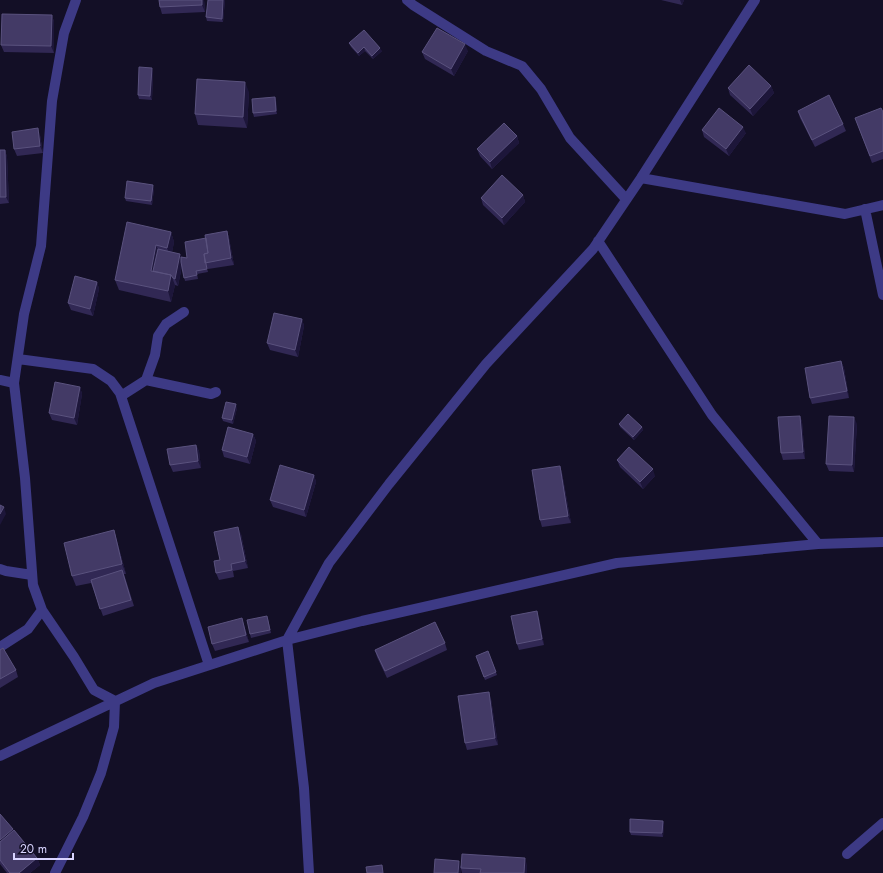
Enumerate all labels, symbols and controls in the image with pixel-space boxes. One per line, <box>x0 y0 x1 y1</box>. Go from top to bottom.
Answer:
scale bar <box>14 835 73 861</box>
text: 20 m <box>20 840 47 858</box>

